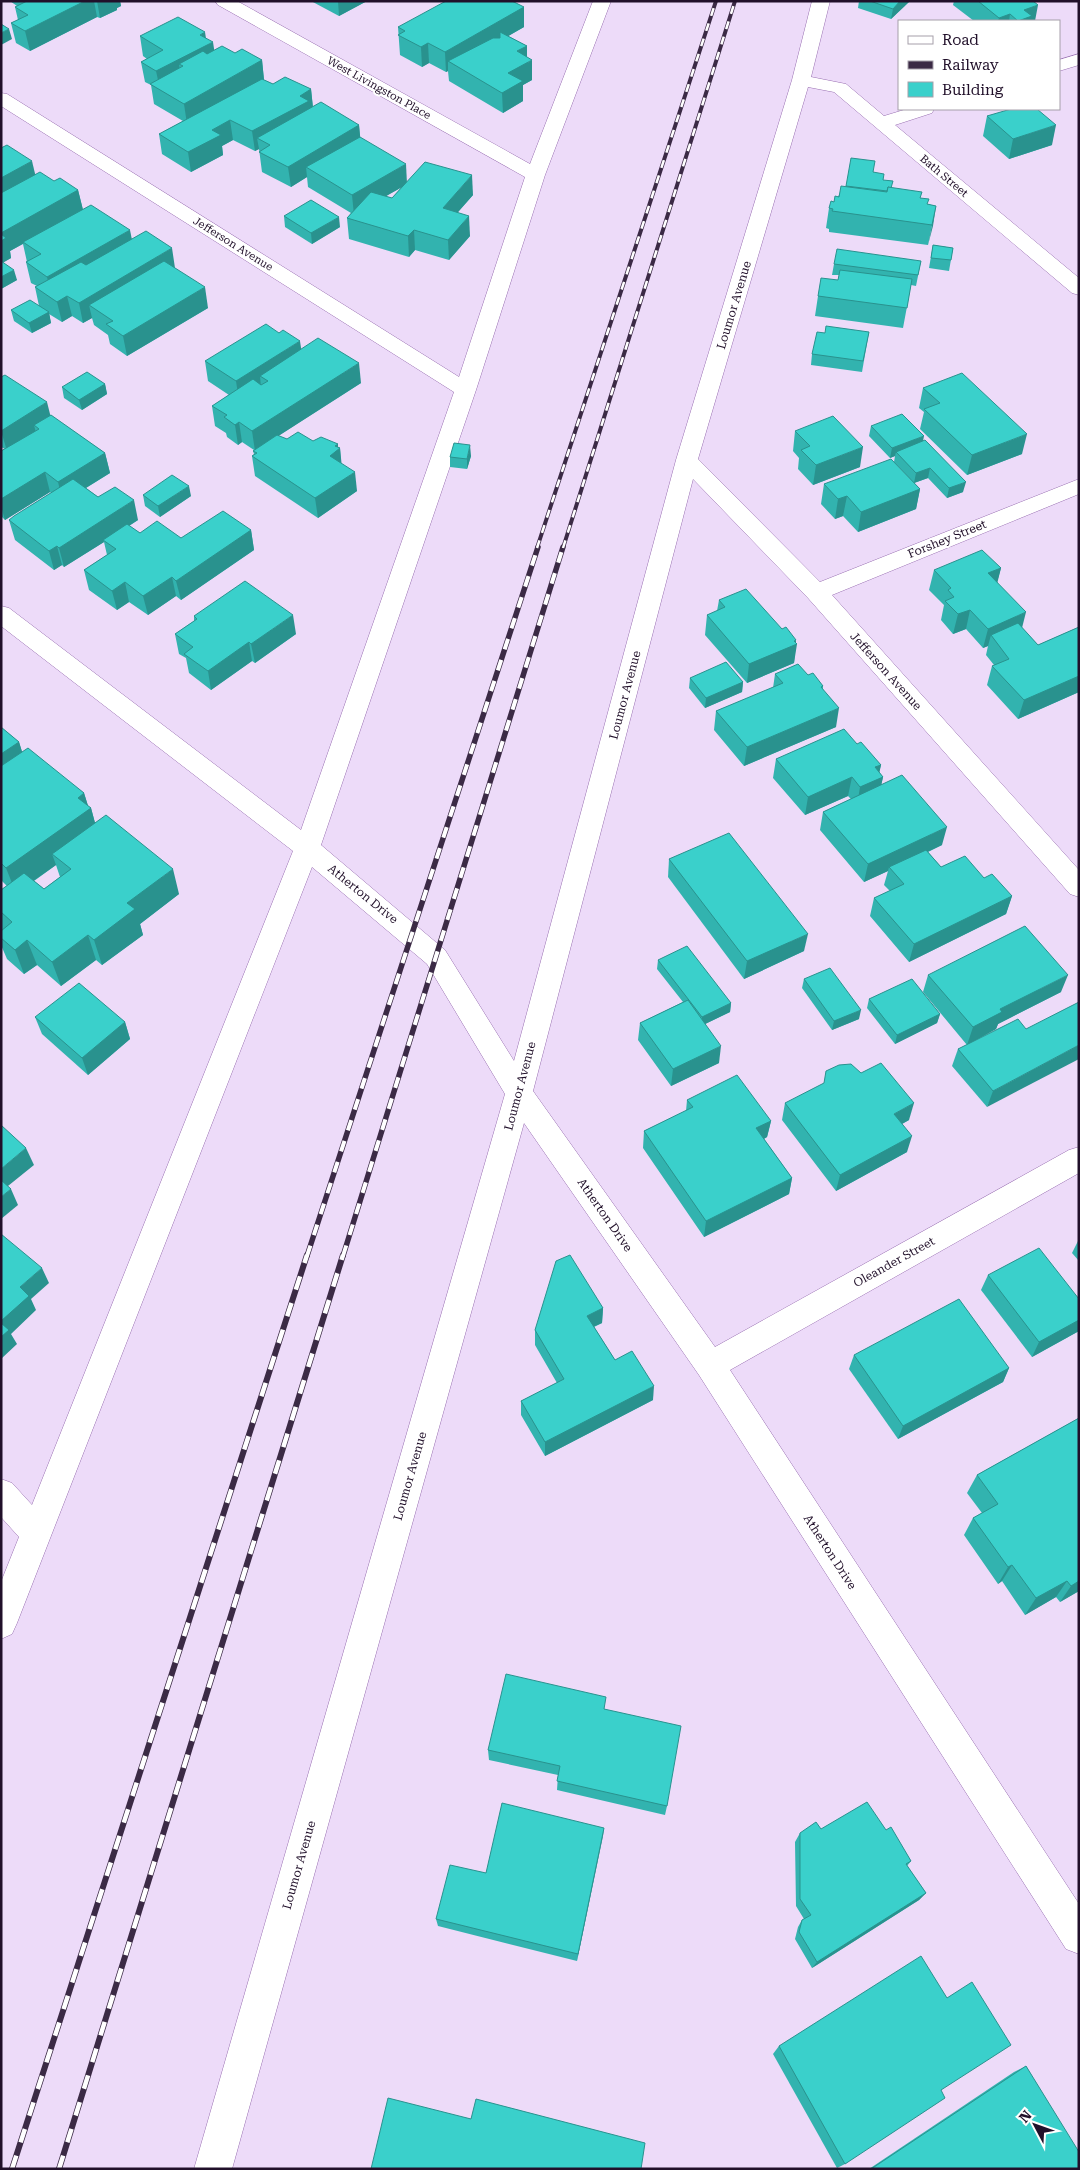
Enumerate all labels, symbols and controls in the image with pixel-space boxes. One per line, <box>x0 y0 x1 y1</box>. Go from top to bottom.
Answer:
legend <box>898 20 1060 110</box>
text: Road <box>942 31 979 49</box>
street label: West Livingston Place <box>325 54 433 122</box>
text: Railway <box>942 56 999 74</box>
text: Building <box>942 81 1004 99</box>
street label: Bath Street <box>917 152 971 200</box>
street label: Jefferson Avenue <box>191 214 275 274</box>
street label: Loumor Avenue <box>714 259 754 351</box>
street label: Forshey Street <box>906 517 989 561</box>
street label: Jefferson Avenue <box>847 629 925 713</box>
street label: Loumor Avenue <box>606 649 644 741</box>
street label: Atherton Drive <box>325 861 401 927</box>
street label: Loumor Avenue <box>501 1040 539 1132</box>
street label: Atherton Drive <box>575 1176 636 1255</box>
street label: Oleander Street <box>851 1234 937 1290</box>
street label: Loumor Avenue <box>391 1430 429 1522</box>
street label: Atherton Drive <box>801 1512 860 1592</box>
street label: Loumor Avenue <box>280 1819 318 1911</box>
north arrow <box>1010 2100 1060 2150</box>
text: N <box>1016 2107 1035 2126</box>

